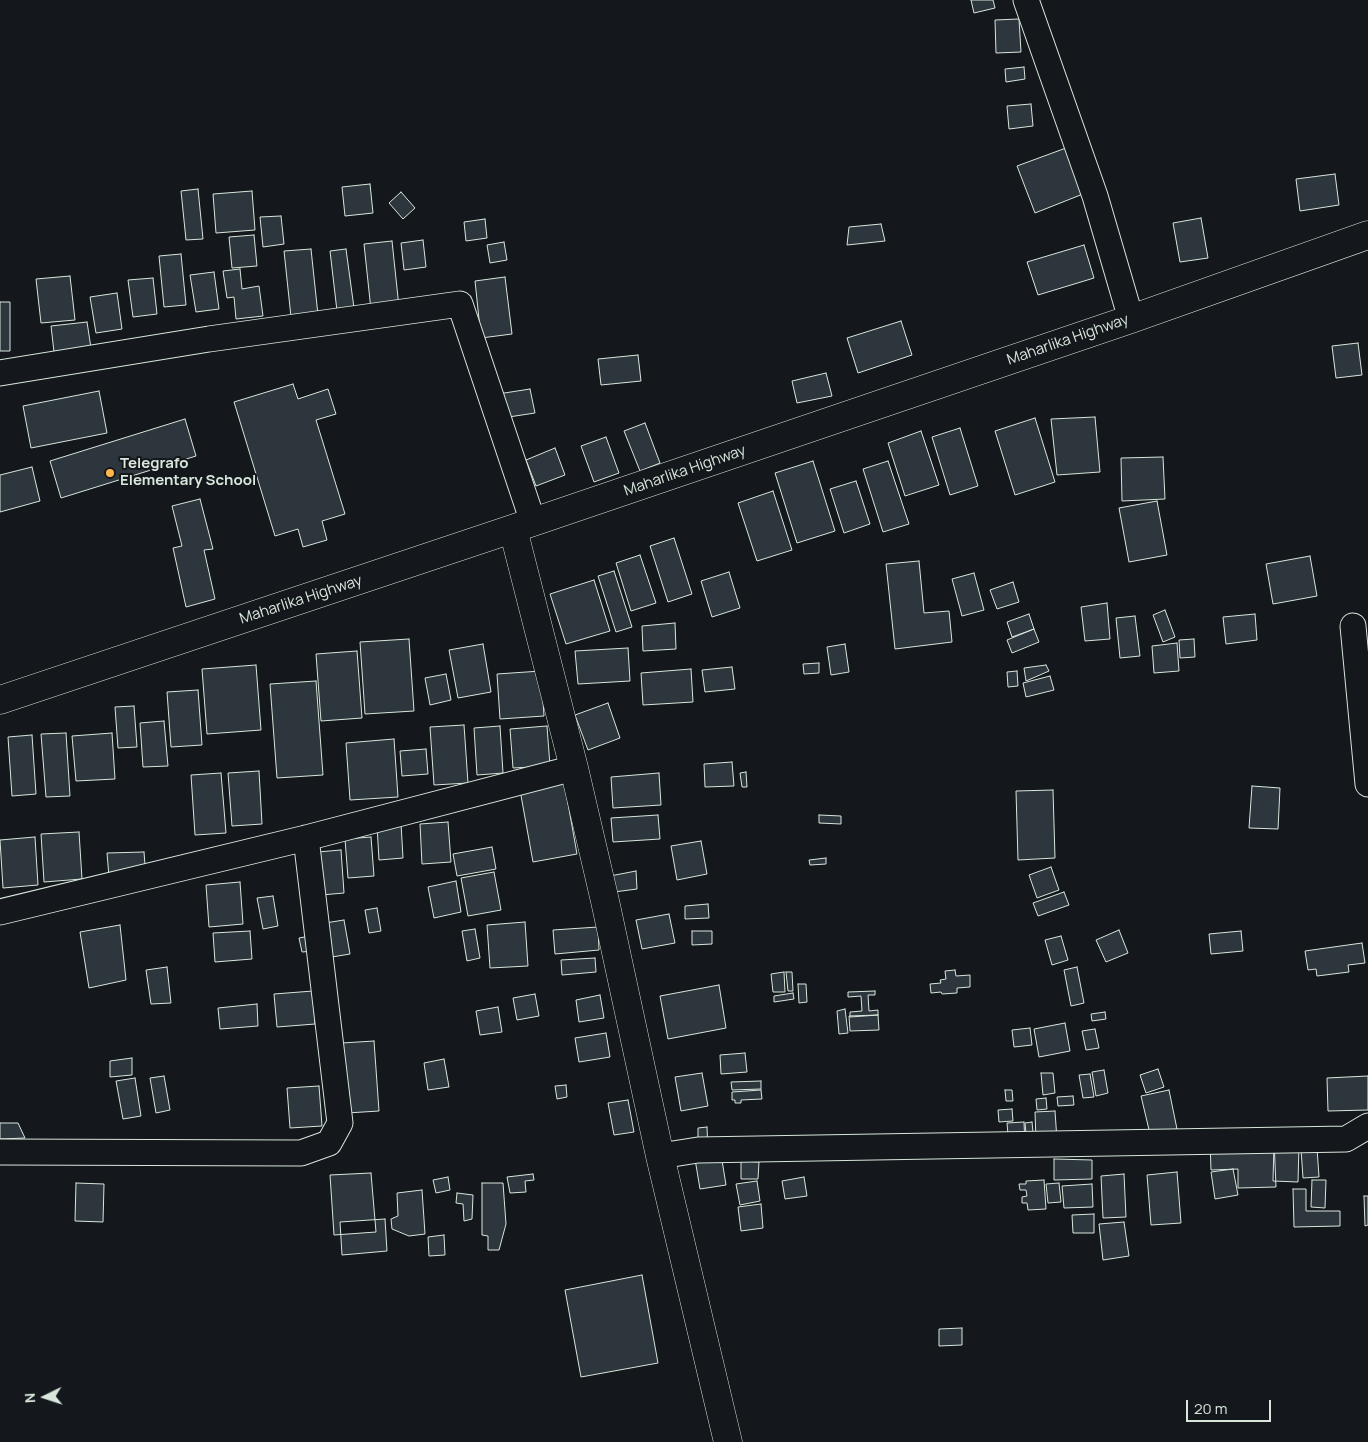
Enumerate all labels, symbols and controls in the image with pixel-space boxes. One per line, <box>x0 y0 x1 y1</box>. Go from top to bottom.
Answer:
street label: Maharlika Highway <box>1005 311 1131 369</box>
street label: Maharlika Highway <box>622 442 748 500</box>
place label: Telegrafo Elementary School <box>120 455 256 490</box>
marker: Telegrafo Elementary School <box>104 467 116 479</box>
street label: Maharlika Highway <box>237 572 365 628</box>
north arrow <box>20 1372 70 1422</box>
scale bar <box>1188 1390 1273 1422</box>
text: N <box>20 1392 39 1404</box>
text: 20 m <box>1194 1398 1227 1419</box>

